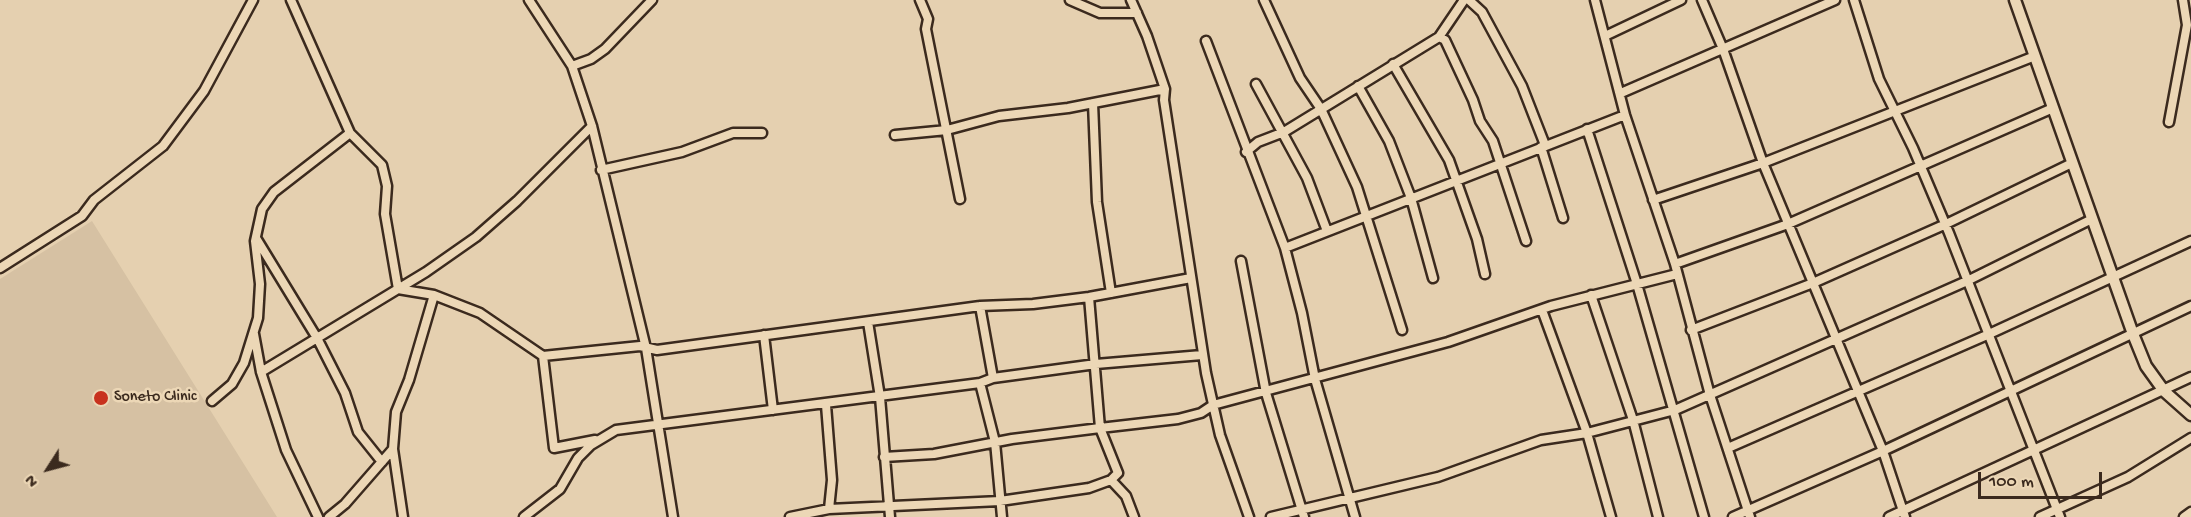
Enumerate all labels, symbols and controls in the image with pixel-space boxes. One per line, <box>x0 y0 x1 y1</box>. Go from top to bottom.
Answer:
place label: Soneto Clinic <box>114 388 196 408</box>
marker: Soneto Clinic <box>92 389 110 407</box>
north arrow <box>18 439 78 499</box>
scale bar <box>1981 460 2106 498</box>
text: N <box>22 470 44 490</box>
text: 100 m <box>1989 472 2034 493</box>

